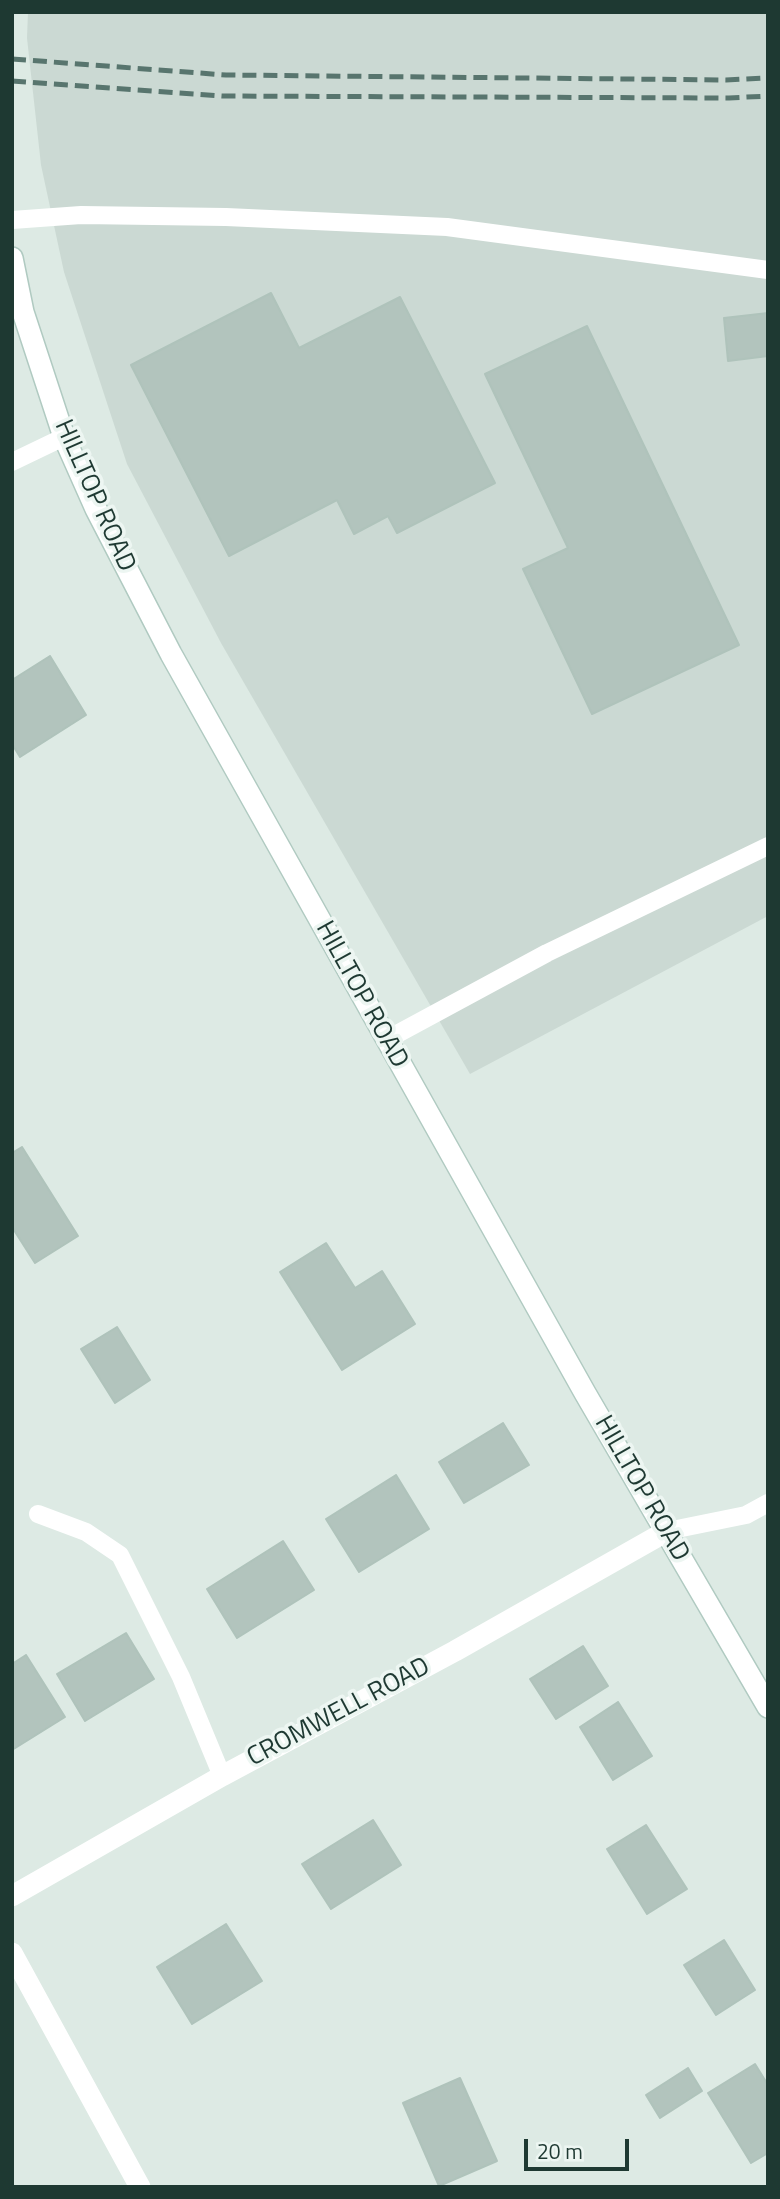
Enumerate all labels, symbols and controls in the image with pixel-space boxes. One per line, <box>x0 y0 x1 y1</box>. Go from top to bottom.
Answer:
street label: HILLTOP ROAD <box>47 415 141 577</box>
street label: HILLTOP ROAD <box>308 916 414 1074</box>
street label: HILLTOP ROAD <box>587 1411 695 1567</box>
street label: CROMWELL ROAD <box>242 1652 436 1774</box>
scale bar <box>528 2126 633 2170</box>
text: 20 m <box>537 2135 583 2167</box>

